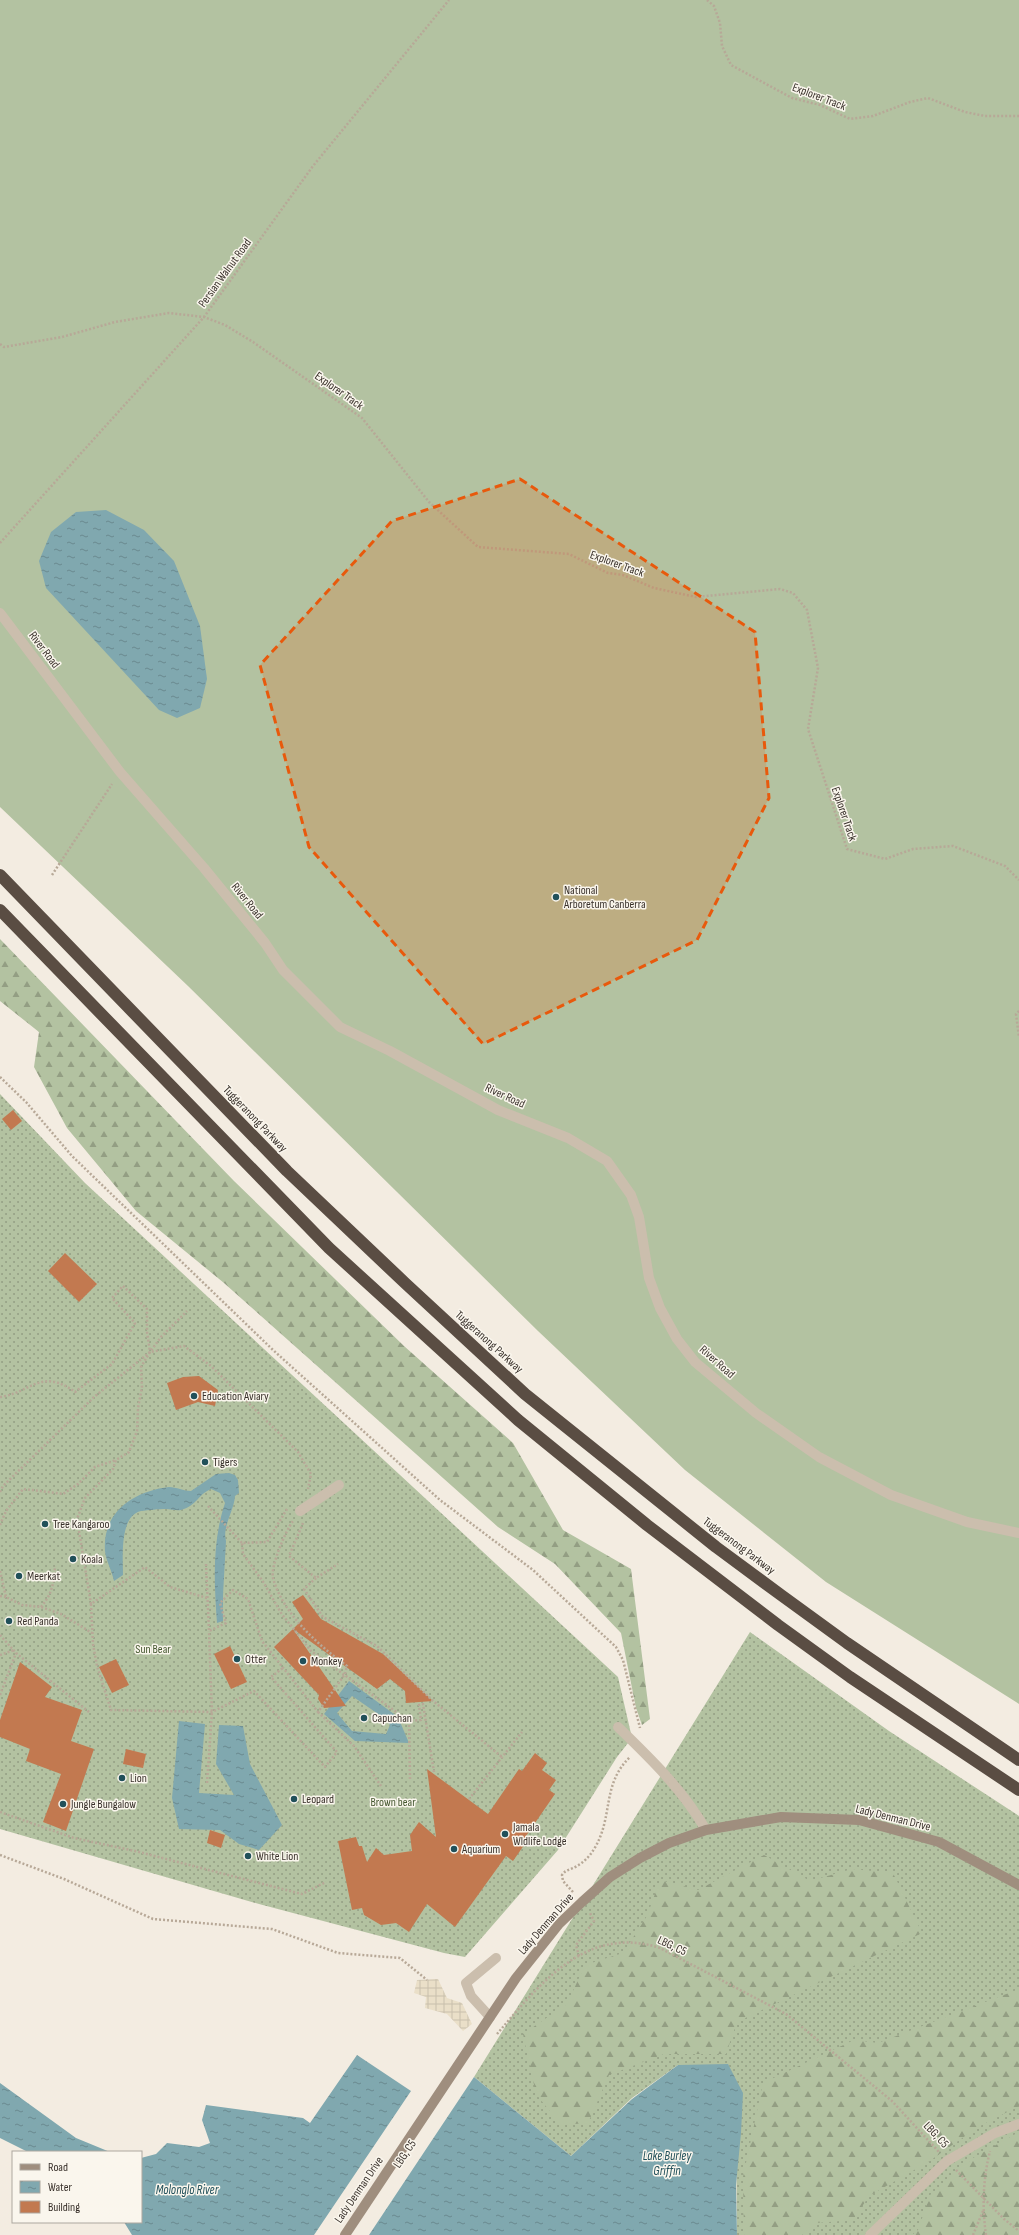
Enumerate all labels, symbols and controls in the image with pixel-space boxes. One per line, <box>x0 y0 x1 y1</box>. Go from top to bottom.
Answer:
street label: Explorer Track <box>790 80 848 114</box>
street label: Persian Walnut Road <box>195 236 255 310</box>
street label: Explorer Track <box>312 369 367 414</box>
street label: Explorer Track <box>588 547 646 581</box>
street label: River Road <box>25 629 63 671</box>
street label: Explorer Track <box>828 785 860 843</box>
street label: River Road <box>228 880 266 922</box>
place label: National Arboretum Canberra <box>563 883 646 912</box>
marker: National Arboretum Canberra <box>551 892 561 902</box>
street label: River Road <box>483 1080 527 1112</box>
street label: Tuggeranong Parkway <box>220 1083 291 1156</box>
street label: Tuggeranong Parkway <box>452 1307 526 1377</box>
street label: River Road <box>696 1342 738 1382</box>
place label: Education Aviary <box>202 1389 269 1404</box>
marker: Education Aviary <box>189 1391 199 1401</box>
place label: Tigers <box>213 1455 237 1470</box>
marker: Tigers <box>200 1457 210 1467</box>
street label: Tuggeranong Parkway <box>700 1514 778 1578</box>
place label: Tree Kangaroo <box>53 1517 109 1532</box>
marker: Tree Kangaroo <box>40 1519 50 1529</box>
place label: Koala <box>81 1552 103 1567</box>
marker: Koala <box>68 1554 78 1564</box>
place label: Meerkat <box>27 1569 60 1584</box>
marker: Meerkat <box>14 1571 24 1581</box>
place label: Red Panda <box>17 1614 59 1629</box>
marker: Red Panda <box>4 1616 14 1626</box>
park label: Sun Bear <box>135 1642 171 1657</box>
place label: Otter <box>245 1652 267 1667</box>
marker: Otter <box>232 1654 242 1664</box>
place label: Monkey <box>311 1654 342 1669</box>
marker: Monkey <box>298 1656 308 1666</box>
place label: Capuchan <box>372 1711 412 1726</box>
marker: Capuchan <box>359 1713 369 1723</box>
place label: Lion <box>130 1771 147 1786</box>
marker: Lion <box>117 1773 127 1783</box>
place label: Leopard <box>302 1792 334 1807</box>
marker: Leopard <box>289 1794 299 1804</box>
park label: Brown bear <box>370 1795 416 1810</box>
place label: Jungle Bungalow <box>70 1797 136 1812</box>
marker: Jungle Bungalow <box>58 1799 68 1809</box>
street label: Lady Denman Drive <box>854 1801 932 1835</box>
place label: Jamala Wldlife Lodge <box>512 1820 567 1849</box>
marker: Jamala Wldlife Lodge <box>500 1829 510 1839</box>
place label: Aquarium <box>461 1842 501 1857</box>
marker: Aquarium <box>449 1844 459 1854</box>
place label: White Lion <box>256 1849 298 1864</box>
marker: White Lion <box>243 1851 253 1861</box>
street label: Lady Denman Drive <box>515 1890 577 1958</box>
street label: LBG, C5 <box>655 1933 689 1959</box>
street label: LBG, C5 <box>920 2119 952 2151</box>
street label: LBG, C5 <box>390 2137 420 2171</box>
water label: Lake Burley Griffin <box>643 2148 692 2179</box>
legend <box>12 2151 142 2223</box>
street label: Lady Denman Drive <box>331 2154 387 2226</box>
text: Road <box>48 2160 68 2175</box>
text: Water <box>48 2180 72 2195</box>
water label: Molonglo River <box>156 2182 220 2198</box>
text: Building <box>48 2200 80 2215</box>

